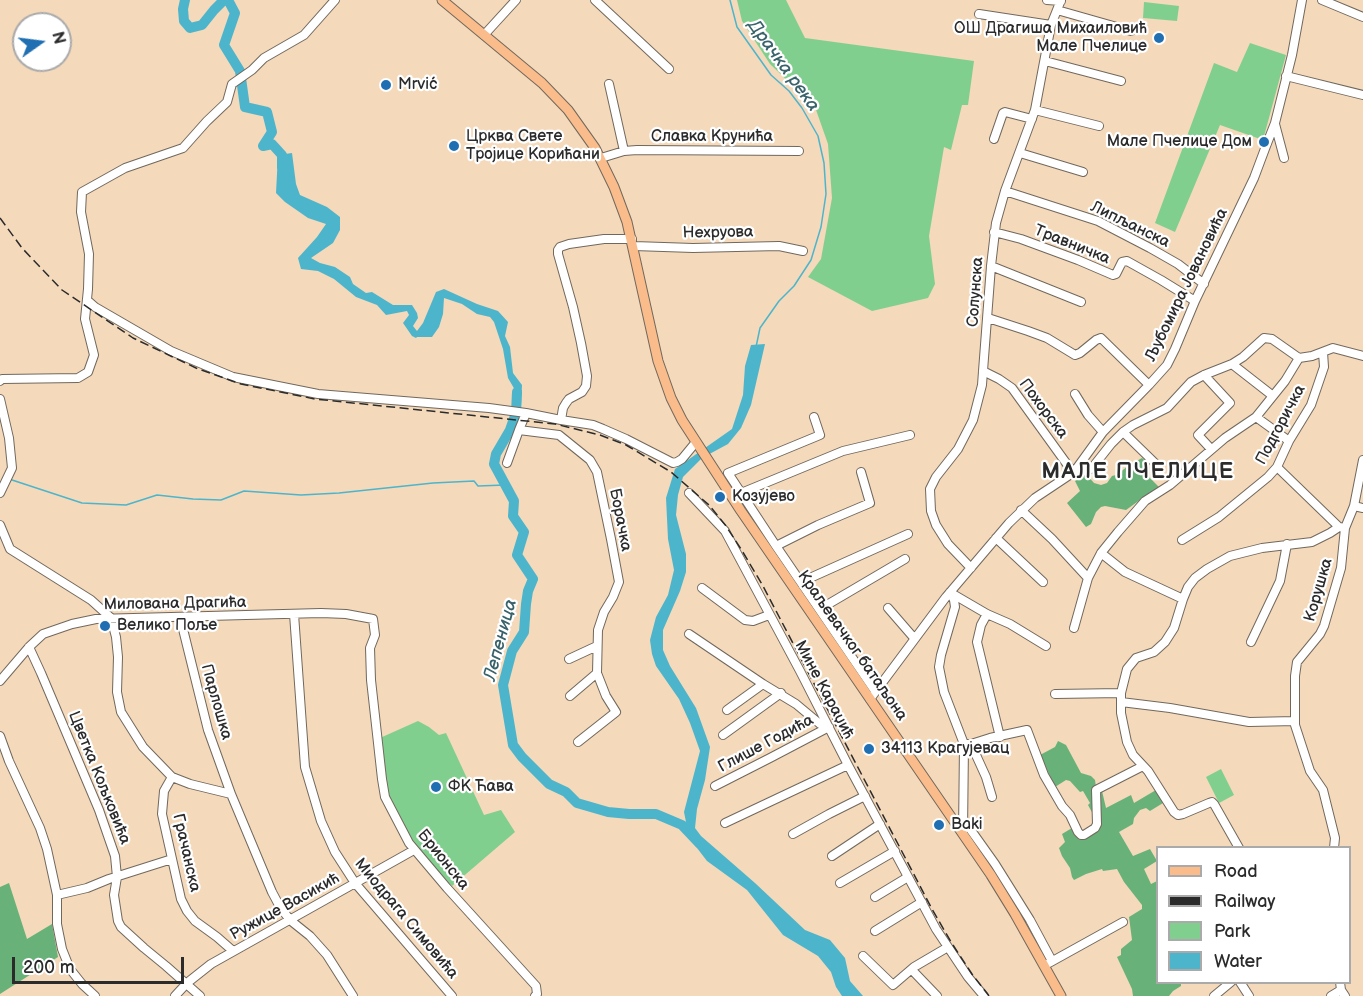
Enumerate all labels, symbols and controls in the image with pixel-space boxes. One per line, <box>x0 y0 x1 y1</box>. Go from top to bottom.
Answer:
north arrow <box>12 12 72 72</box>
water label: Драчка река <box>742 16 824 116</box>
place label: ОШ Драгиша Михаиловић Мале Пчелице <box>954 19 1147 57</box>
text: N <box>47 30 69 46</box>
marker: ОШ Драгиша Михаиловић Мале Пчелице <box>1152 31 1166 45</box>
place label: Mrvić <box>398 75 438 95</box>
marker: Mrvić <box>379 78 393 92</box>
place label: Црква Свете Тројице Корићани <box>466 127 600 165</box>
street label: Славка Крунића <box>651 127 773 147</box>
place label: Мале Пчелице Дом <box>1107 132 1252 152</box>
marker: Мале Пчелице Дом <box>1257 135 1271 149</box>
marker: Црква Свете Тројице Корићани <box>447 139 461 153</box>
street label: Липљанска <box>1087 198 1173 252</box>
street label: Љубомира Јовановића <box>1142 205 1232 365</box>
street label: Травничка <box>1031 221 1113 269</box>
street label: Нехруова <box>683 223 753 243</box>
street label: Солунска <box>964 256 988 328</box>
street label: Похорска <box>1014 375 1072 443</box>
street label: Подгоричка <box>1252 382 1310 468</box>
district label: МАЛЕ ПЧЕЛИЦЕ <box>1041 459 1235 485</box>
street label: Борачка <box>604 487 636 553</box>
place label: Козујево <box>732 487 795 507</box>
marker: Козујево <box>713 490 727 504</box>
street label: Корушка <box>1301 556 1337 624</box>
street label: Краљевачког батаљона <box>793 567 911 725</box>
street label: Милована Драгића <box>103 593 247 615</box>
water label: Лепеница <box>480 597 522 683</box>
place label: Велико Поље <box>117 616 217 636</box>
marker: Велико Поље <box>98 619 112 633</box>
street label: Мине Караџић <box>790 638 858 742</box>
street label: Парлошка <box>196 662 236 742</box>
street label: Цветка Кољковића <box>64 709 134 847</box>
street label: Глише Годића <box>715 711 817 777</box>
place label: 34113 Крагујевац <box>881 739 1009 759</box>
marker: 34113 Крагујевац <box>862 742 876 756</box>
place label: ФК Ћава <box>448 777 514 797</box>
marker: ФК Ћава <box>429 780 443 794</box>
street label: Грачанска <box>168 812 204 894</box>
place label: Baki <box>951 815 983 835</box>
marker: Baki <box>932 818 946 832</box>
street label: Брионска <box>413 826 473 894</box>
legend <box>1156 846 1351 984</box>
street label: Миодрага Симовића <box>350 855 462 983</box>
text: Road <box>1214 861 1258 882</box>
street label: Ружице Васикић <box>227 869 343 945</box>
text: Railway <box>1214 891 1276 912</box>
text: Park <box>1214 921 1250 942</box>
scale bar <box>15 945 188 983</box>
text: Water <box>1214 951 1262 972</box>
text: 200 m <box>23 957 75 978</box>

